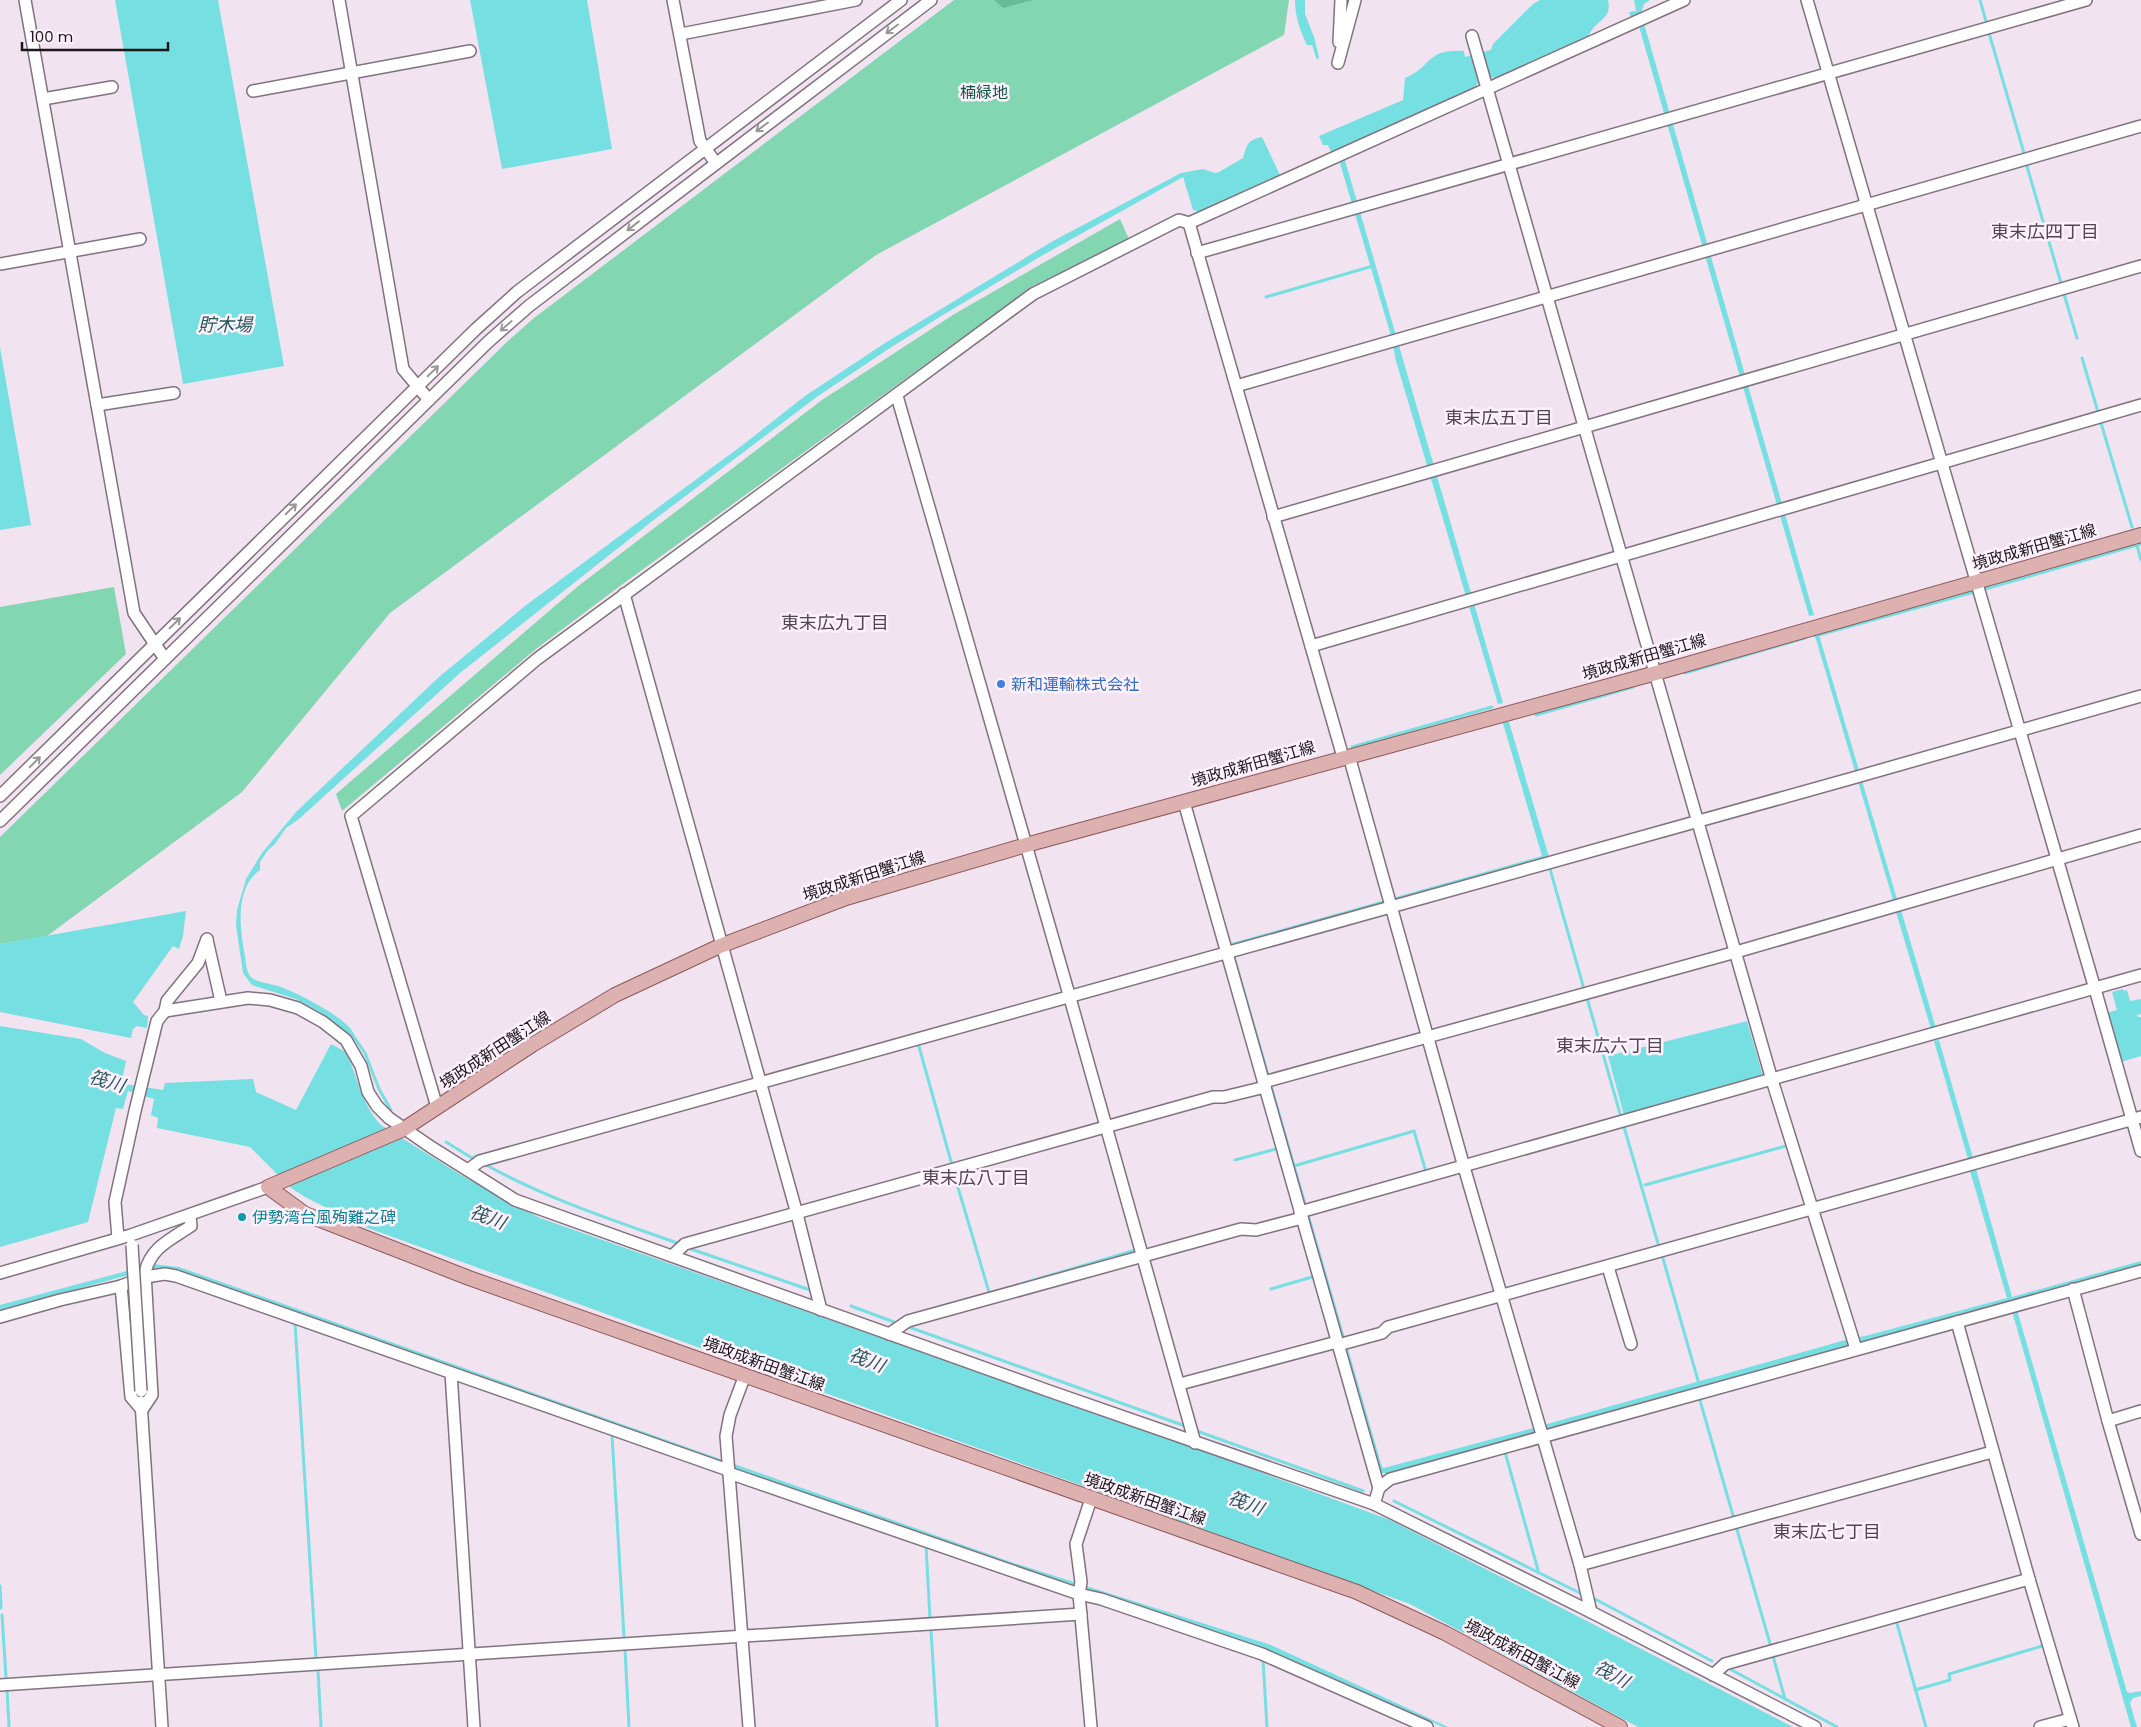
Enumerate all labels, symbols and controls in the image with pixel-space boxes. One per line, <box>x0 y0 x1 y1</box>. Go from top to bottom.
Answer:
scale bar <box>22 20 169 52</box>
one-way arrow <box>886 24 899 35</box>
text: 100 m <box>30 26 73 47</box>
park label: 楠緑地 <box>960 81 1008 104</box>
one-way arrow <box>755 122 769 132</box>
district label: 東末広四丁目 <box>1991 219 2099 244</box>
one-way arrow <box>627 220 640 231</box>
water label: 貯木場 <box>198 312 254 337</box>
one-way arrow <box>499 320 512 332</box>
one-way arrow <box>426 365 439 377</box>
district label: 東末広五丁目 <box>1445 405 1553 430</box>
one-way arrow <box>285 503 298 515</box>
street label: 境政成新田蟹江線 <box>1969 518 2099 576</box>
district label: 東末広九丁目 <box>781 610 889 635</box>
one-way arrow <box>169 617 182 629</box>
street label: 境政成新田蟹江線 <box>1579 628 1709 686</box>
place label: 新和運輸株式会社 <box>1011 673 1139 696</box>
marker: 新和運輸株式会社 <box>995 678 1007 690</box>
street label: 境政成新田蟹江線 <box>1188 735 1318 793</box>
one-way arrow <box>28 756 40 768</box>
street label: 境政成新田蟹江線 <box>800 845 928 907</box>
street label: 境政成新田蟹江線 <box>435 1005 555 1095</box>
district label: 東末広六丁目 <box>1556 1033 1664 1058</box>
water label: 筏川 <box>86 1064 130 1099</box>
district label: 東末広八丁目 <box>922 1165 1030 1190</box>
water label: 筏川 <box>467 1199 511 1236</box>
place label: 伊勢湾台風殉難之碑 <box>252 1206 396 1229</box>
marker: 伊勢湾台風殉難之碑 <box>236 1211 248 1223</box>
street label: 境政成新田蟹江線 <box>700 1331 828 1397</box>
water label: 筏川 <box>846 1342 890 1379</box>
street label: 境政成新田蟹江線 <box>1081 1467 1209 1531</box>
water label: 筏川 <box>1225 1485 1269 1522</box>
district label: 東末広七丁目 <box>1773 1519 1881 1544</box>
street label: 境政成新田蟹江線 <box>1460 1614 1584 1694</box>
water label: 筏川 <box>1590 1655 1636 1694</box>

